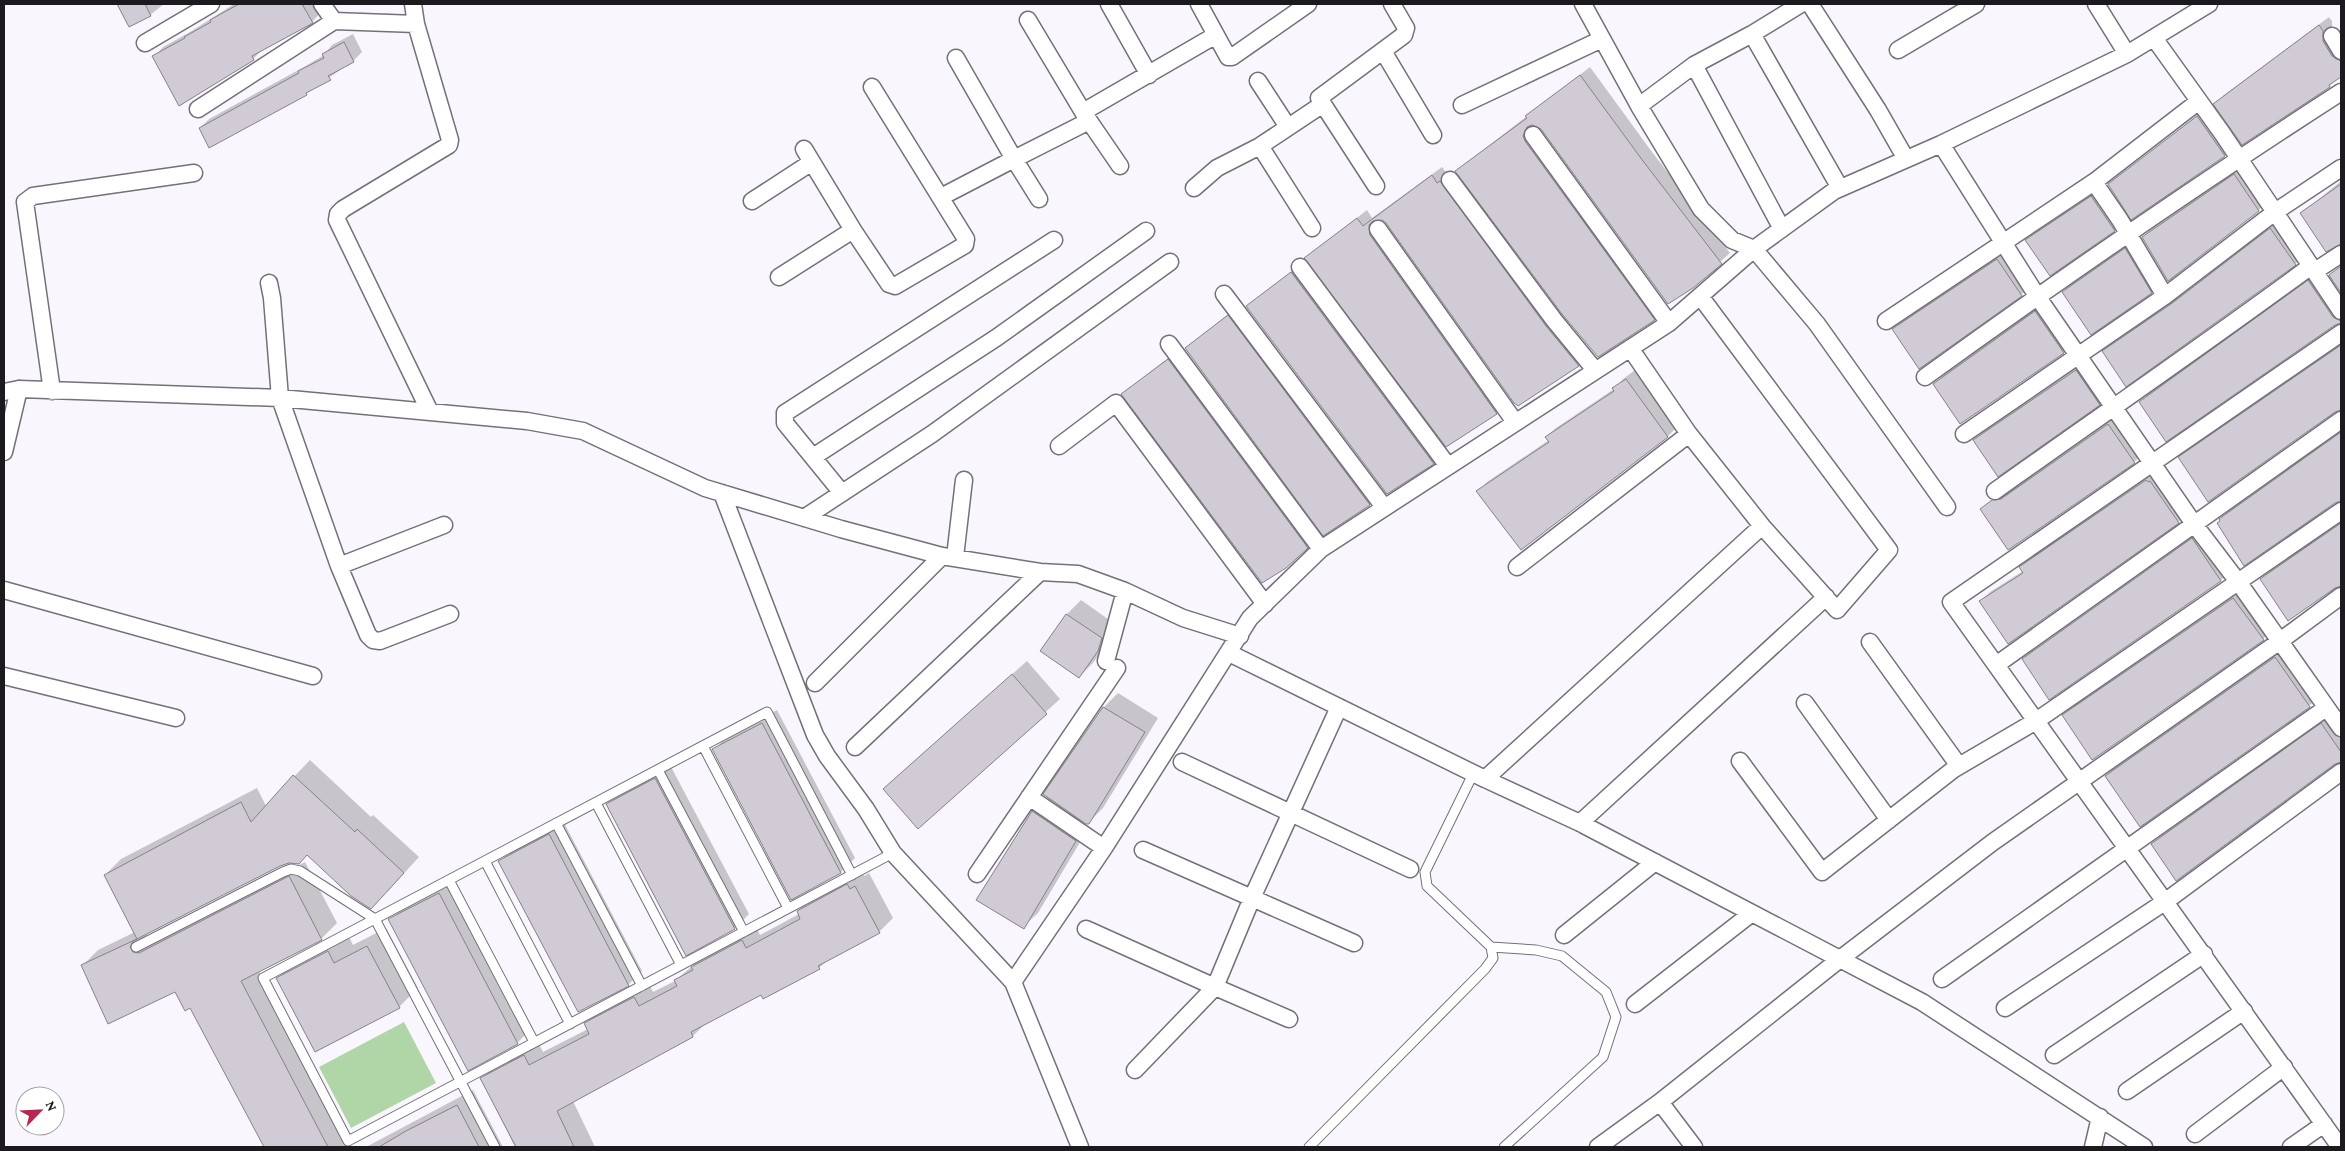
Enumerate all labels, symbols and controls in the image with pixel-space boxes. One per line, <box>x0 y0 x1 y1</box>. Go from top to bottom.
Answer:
north arrow <box>15 1086 65 1136</box>
text: N <box>43 1098 61 1114</box>

